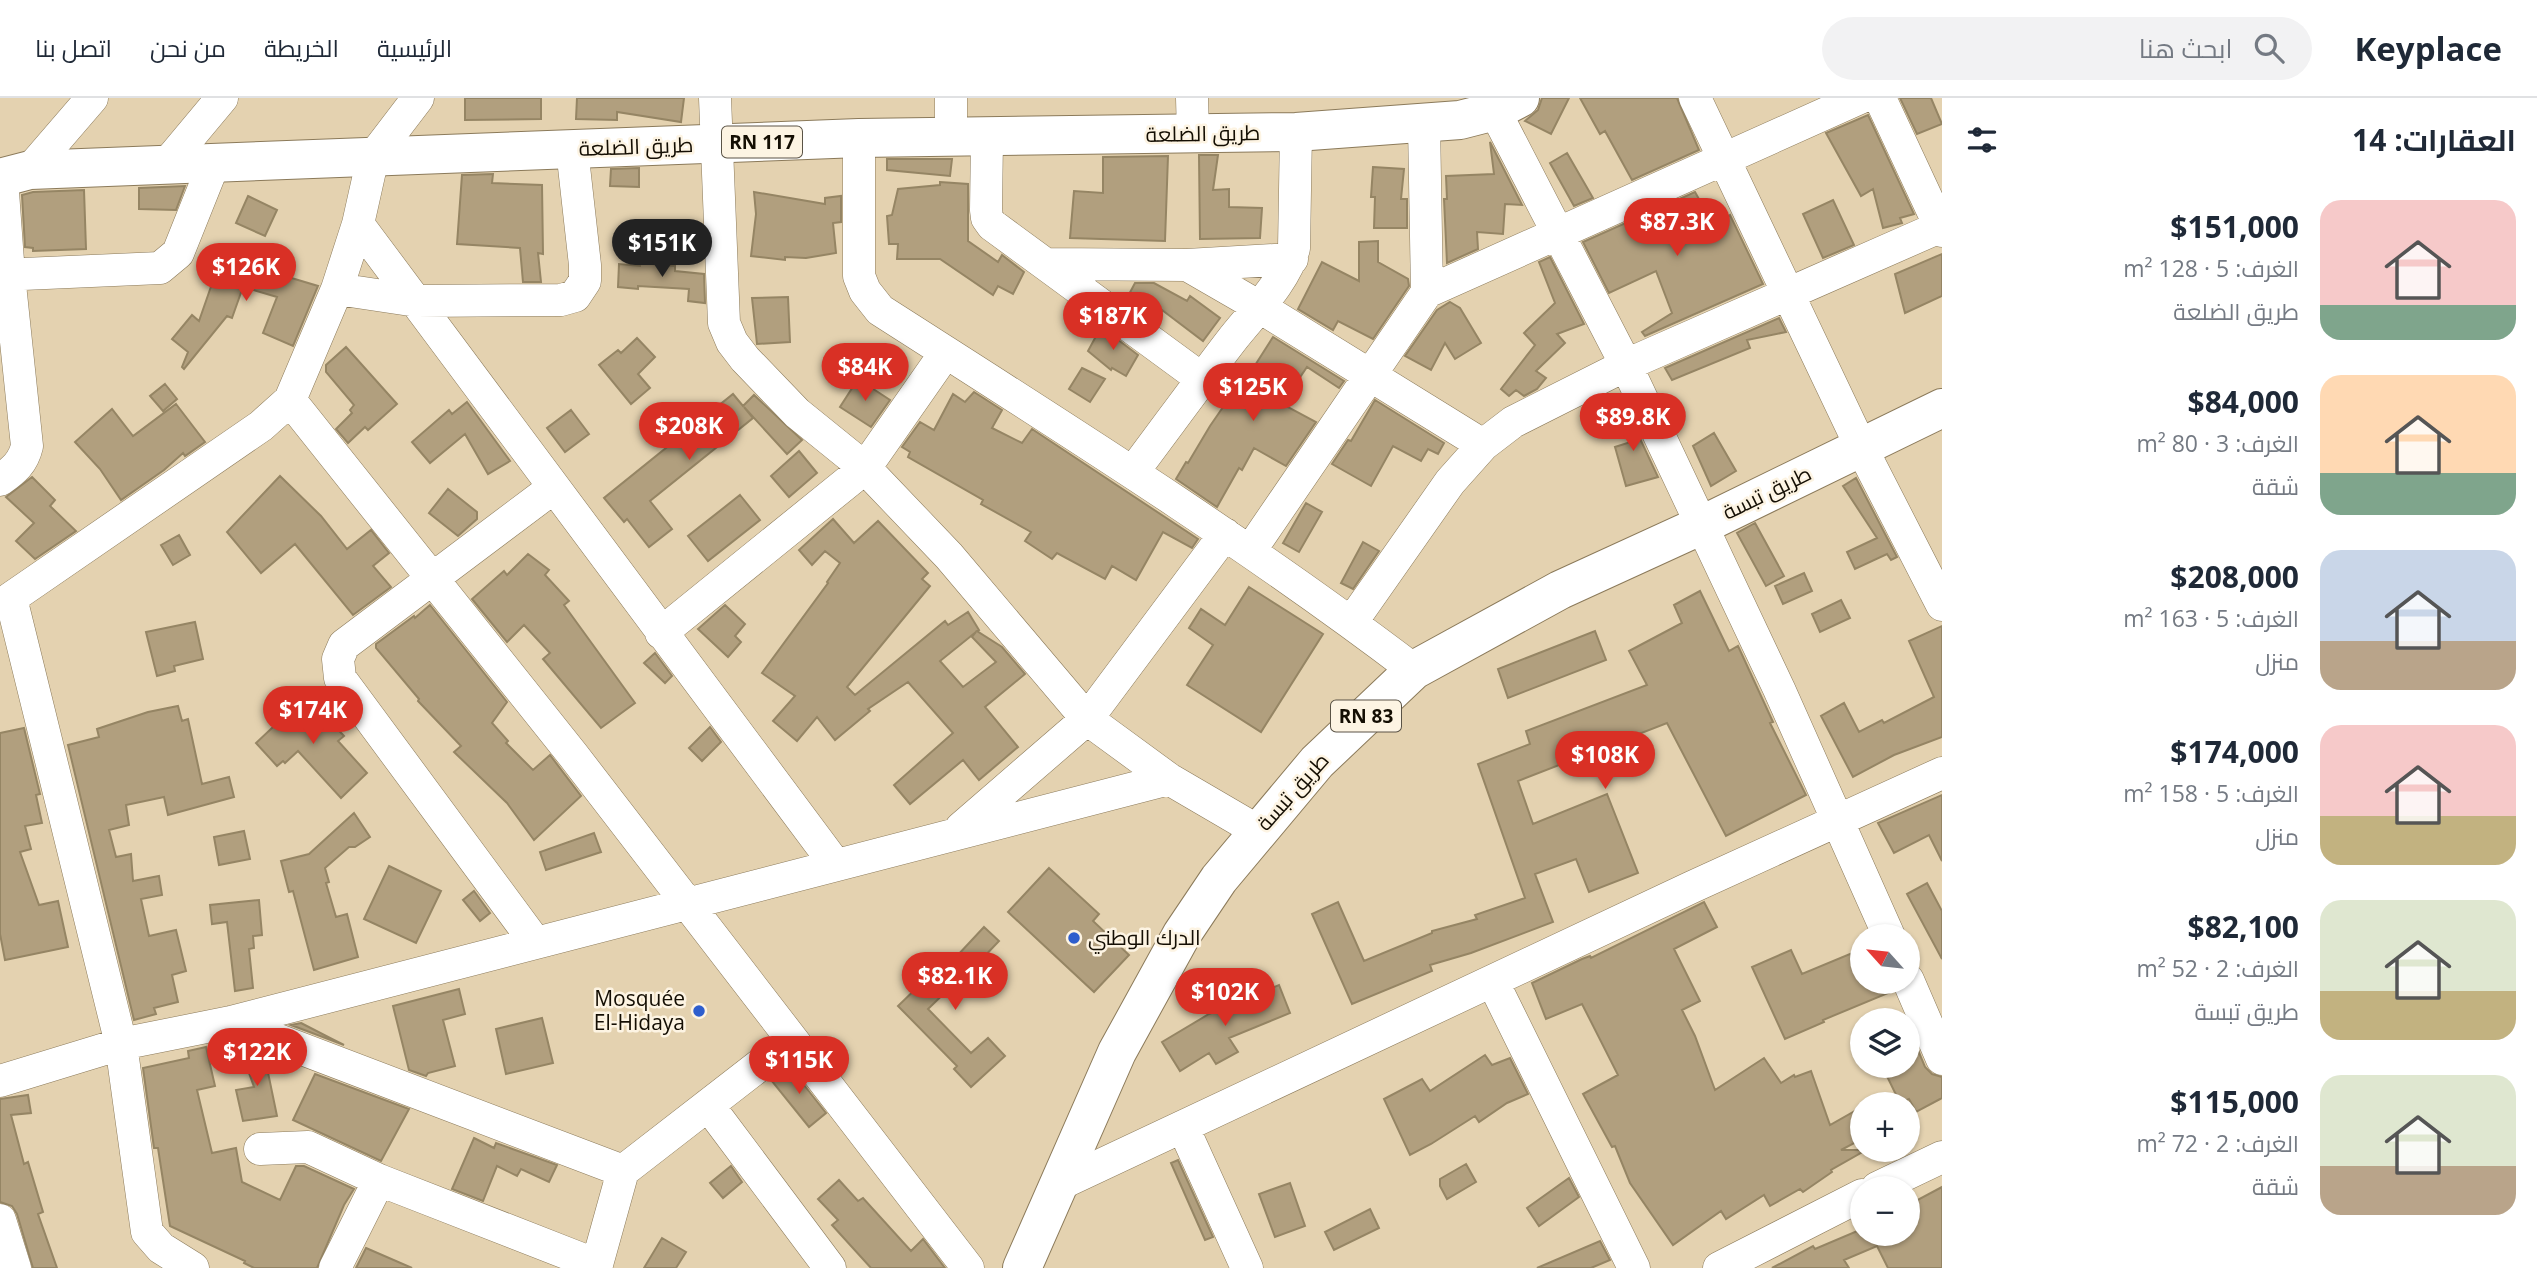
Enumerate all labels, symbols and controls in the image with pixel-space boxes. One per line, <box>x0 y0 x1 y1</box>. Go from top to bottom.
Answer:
search box <box>1822 17 2312 80</box>
text: Keyplace <box>2354 26 2502 71</box>
icon: search <box>2250 29 2288 67</box>
text: ابحث هنا <box>2139 30 2232 66</box>
text: اتصل بنا <box>35 31 112 64</box>
text: من نحن <box>150 31 226 64</box>
text: الخريطة <box>264 31 339 64</box>
text: الرئيسية <box>377 31 452 64</box>
street label: طريق الضلعة <box>1145 118 1261 148</box>
text: العقارات: 14 <box>2352 119 2516 160</box>
icon: filters <box>1963 121 2001 159</box>
road number: RN 117 <box>722 126 802 158</box>
street label: طريق الضلعة <box>578 130 694 162</box>
pin: $87.3K <box>1620 198 1734 258</box>
text: $87.3K <box>1640 205 1714 237</box>
text: $151,000 <box>2170 206 2299 247</box>
pin: $151K <box>613 220 711 279</box>
text: $151K <box>628 226 696 258</box>
icon: home <box>2376 228 2460 312</box>
pin: $126K <box>197 244 295 303</box>
text: $126K <box>212 250 280 282</box>
text: الغرف: 5 · 128 m² <box>2123 252 2299 284</box>
pin: $187K <box>1064 292 1162 352</box>
text: طريق الضلعة <box>2173 295 2299 327</box>
text: $187K <box>1079 299 1147 331</box>
pin: $84K <box>824 344 906 403</box>
text: $84K <box>838 350 892 382</box>
pin: $125K <box>1204 364 1302 423</box>
text: $125K <box>1219 370 1287 402</box>
text: $84,000 <box>2188 381 2299 422</box>
pin: $89.8K <box>1576 394 1690 453</box>
text: $89.8K <box>1596 400 1670 432</box>
pin: $208K <box>640 402 738 462</box>
icon: home <box>2376 403 2460 487</box>
text: $208K <box>655 409 723 441</box>
text: الغرف: 3 · 80 m² <box>2136 427 2299 459</box>
street label: طريق تبسة <box>1718 459 1816 526</box>
text: شقة <box>2252 470 2299 502</box>
text: $208,000 <box>2170 556 2299 597</box>
icon: home <box>2376 578 2460 662</box>
text: الغرف: 5 · 163 m² <box>2123 602 2299 634</box>
text: منزل <box>2255 645 2299 677</box>
pin: $174K <box>264 686 362 746</box>
text: $174K <box>279 693 347 725</box>
road number: RN 83 <box>1331 701 1401 732</box>
text: $174,000 <box>2170 731 2299 772</box>
pin: $108K <box>1556 732 1654 791</box>
text: $108K <box>1571 738 1639 770</box>
street label: طريق تبسة <box>1250 747 1335 836</box>
icon: home <box>2376 753 2460 837</box>
text: الغرف: 5 · 158 m² <box>2123 777 2299 809</box>
text: منزل <box>2255 820 2299 852</box>
text: $82,100 <box>2188 906 2299 947</box>
place label: الدرك الوطني <box>1088 923 1201 954</box>
north arrow <box>1850 924 1920 994</box>
map controls <box>1850 924 1920 1246</box>
icon: home <box>2376 928 2460 1012</box>
marker: الدرك الوطني <box>1066 930 1082 946</box>
text: الغرف: 2 · 52 m² <box>2136 952 2299 984</box>
pin: $82.1K <box>898 953 1012 1012</box>
text: $82.1K <box>918 959 992 991</box>
pin: $102K <box>1176 968 1274 1028</box>
text: $102K <box>1191 975 1259 1007</box>
place label: Mosquée El-Hidaya <box>594 984 685 1036</box>
text: طريق تبسة <box>2194 995 2299 1027</box>
marker: Mosquée El-Hidaya <box>691 1003 707 1019</box>
button: layers <box>1850 1008 1920 1078</box>
pin: $122K <box>208 1028 306 1088</box>
text: $122K <box>223 1035 291 1067</box>
pin: $115K <box>750 1037 848 1096</box>
text: $115K <box>765 1043 833 1075</box>
text: $115,000 <box>2170 1081 2299 1122</box>
button: + <box>1850 1092 1920 1162</box>
icon: home <box>2376 1103 2460 1187</box>
text: الغرف: 2 · 72 m² <box>2136 1127 2299 1159</box>
text: شقة <box>2252 1170 2299 1202</box>
button: − <box>1850 1176 1920 1246</box>

